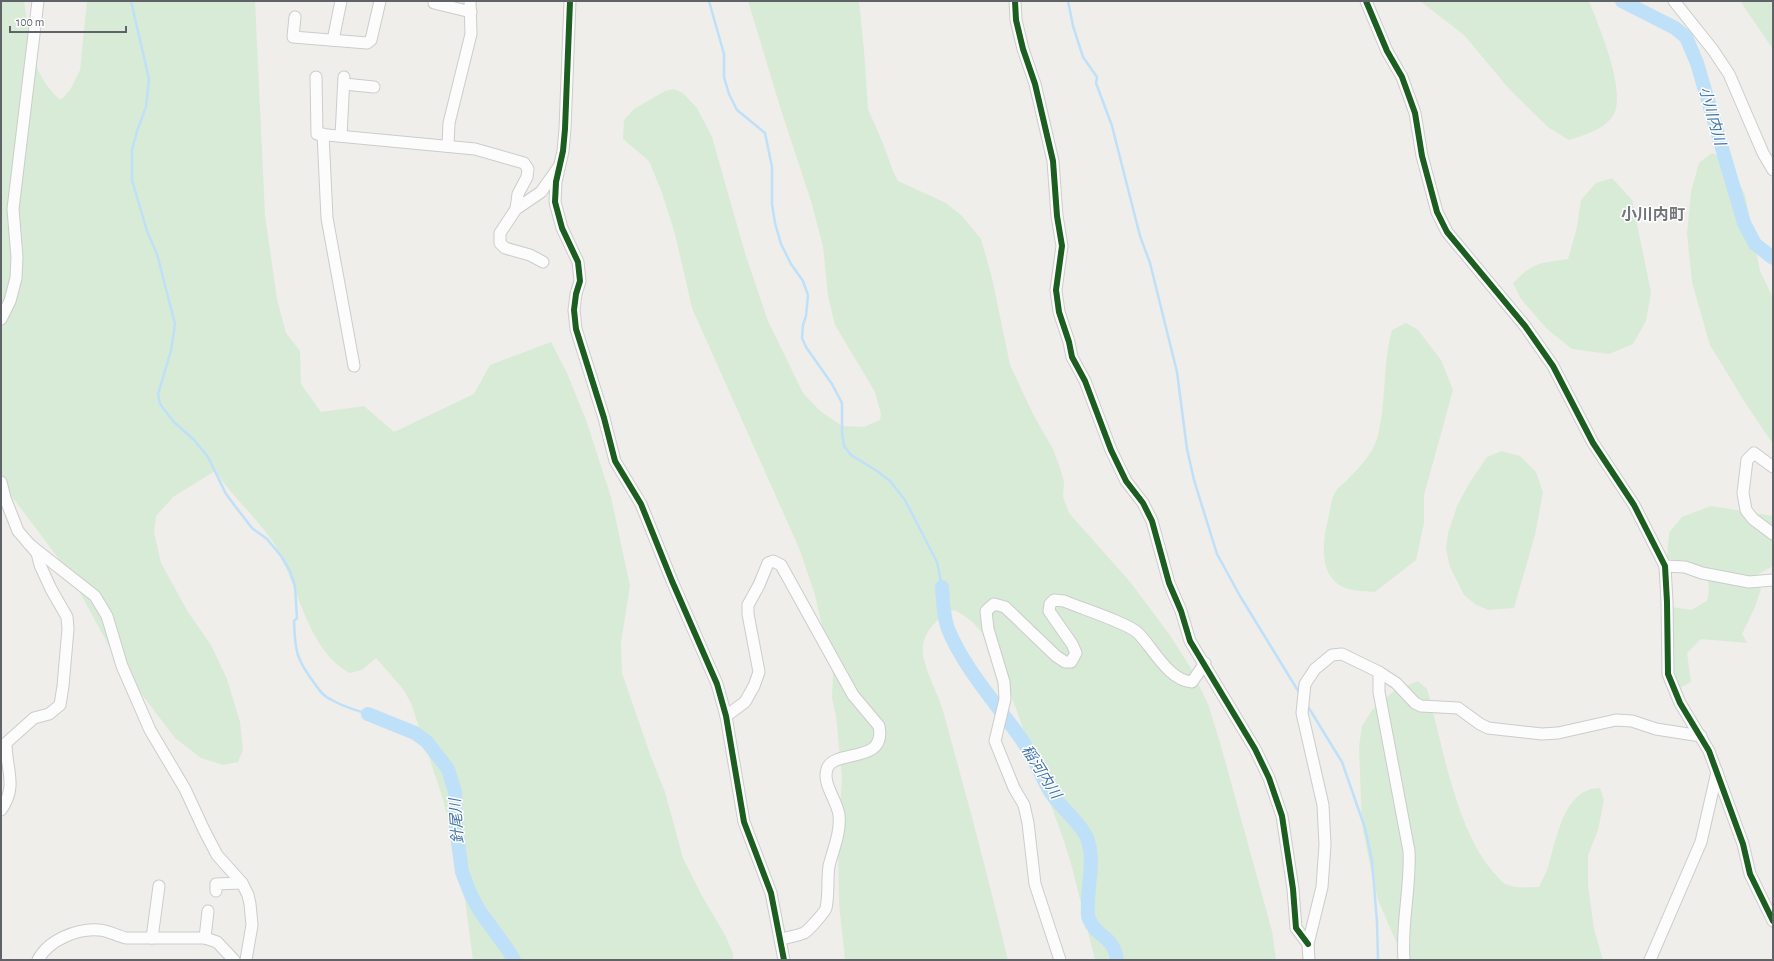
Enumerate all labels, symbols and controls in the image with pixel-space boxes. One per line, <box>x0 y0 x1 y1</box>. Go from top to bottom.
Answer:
scale bar <box>10 8 126 34</box>
text: 100 m <box>16 16 44 28</box>
water label: 小川内川 <box>1697 85 1729 149</box>
district label: 小川内町 <box>1621 206 1685 223</box>
water label: 稲河内川 <box>1019 742 1065 803</box>
water label: 針尾川 <box>447 796 466 844</box>

